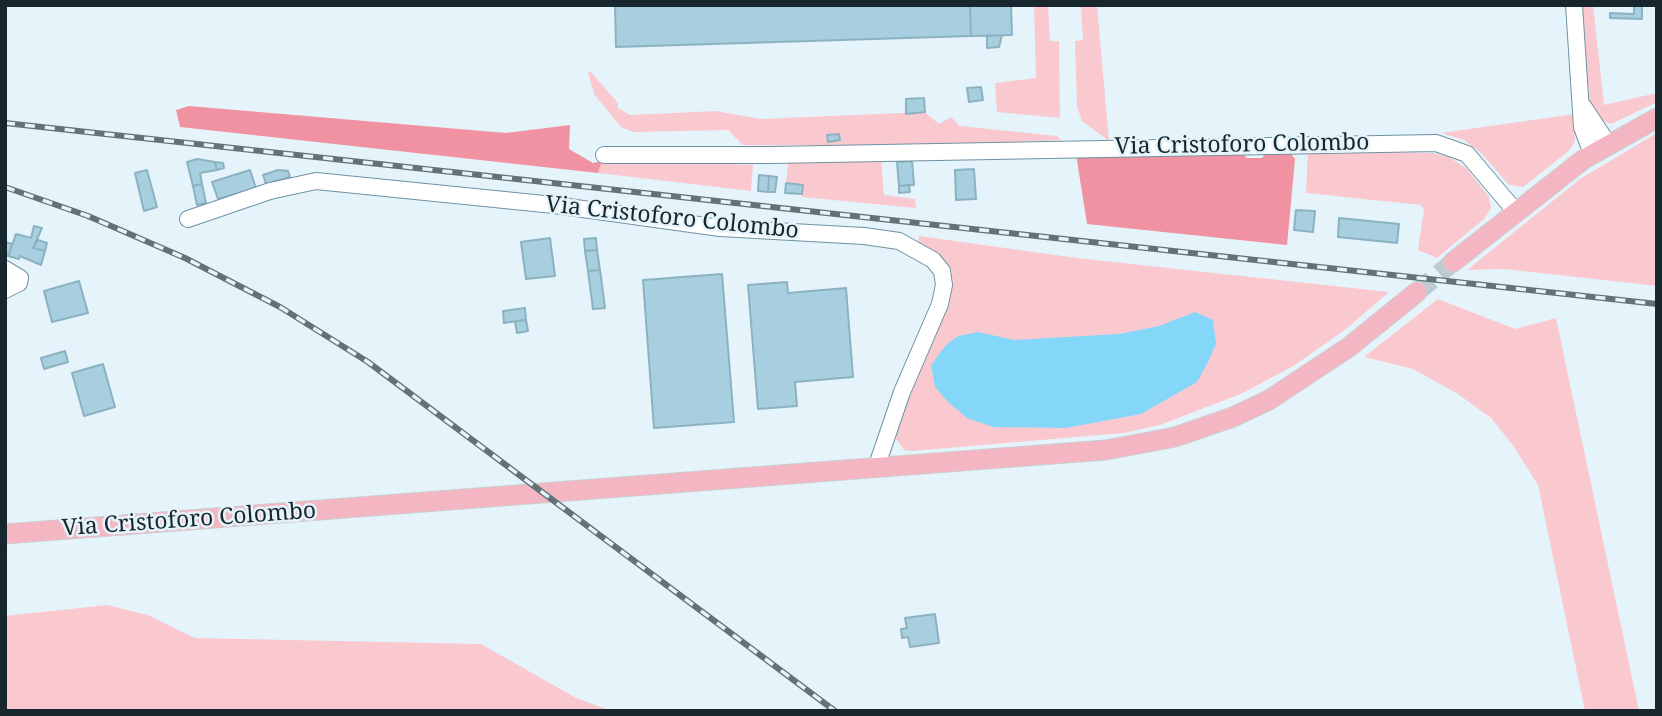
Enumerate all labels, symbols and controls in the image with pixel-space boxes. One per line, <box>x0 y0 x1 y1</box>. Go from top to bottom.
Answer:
street label: Via Cristoforo Colombo <box>1114 129 1370 161</box>
street label: Via Cristoforo Colombo <box>544 191 800 245</box>
street label: Via Cristoforo Colombo <box>61 497 317 543</box>

